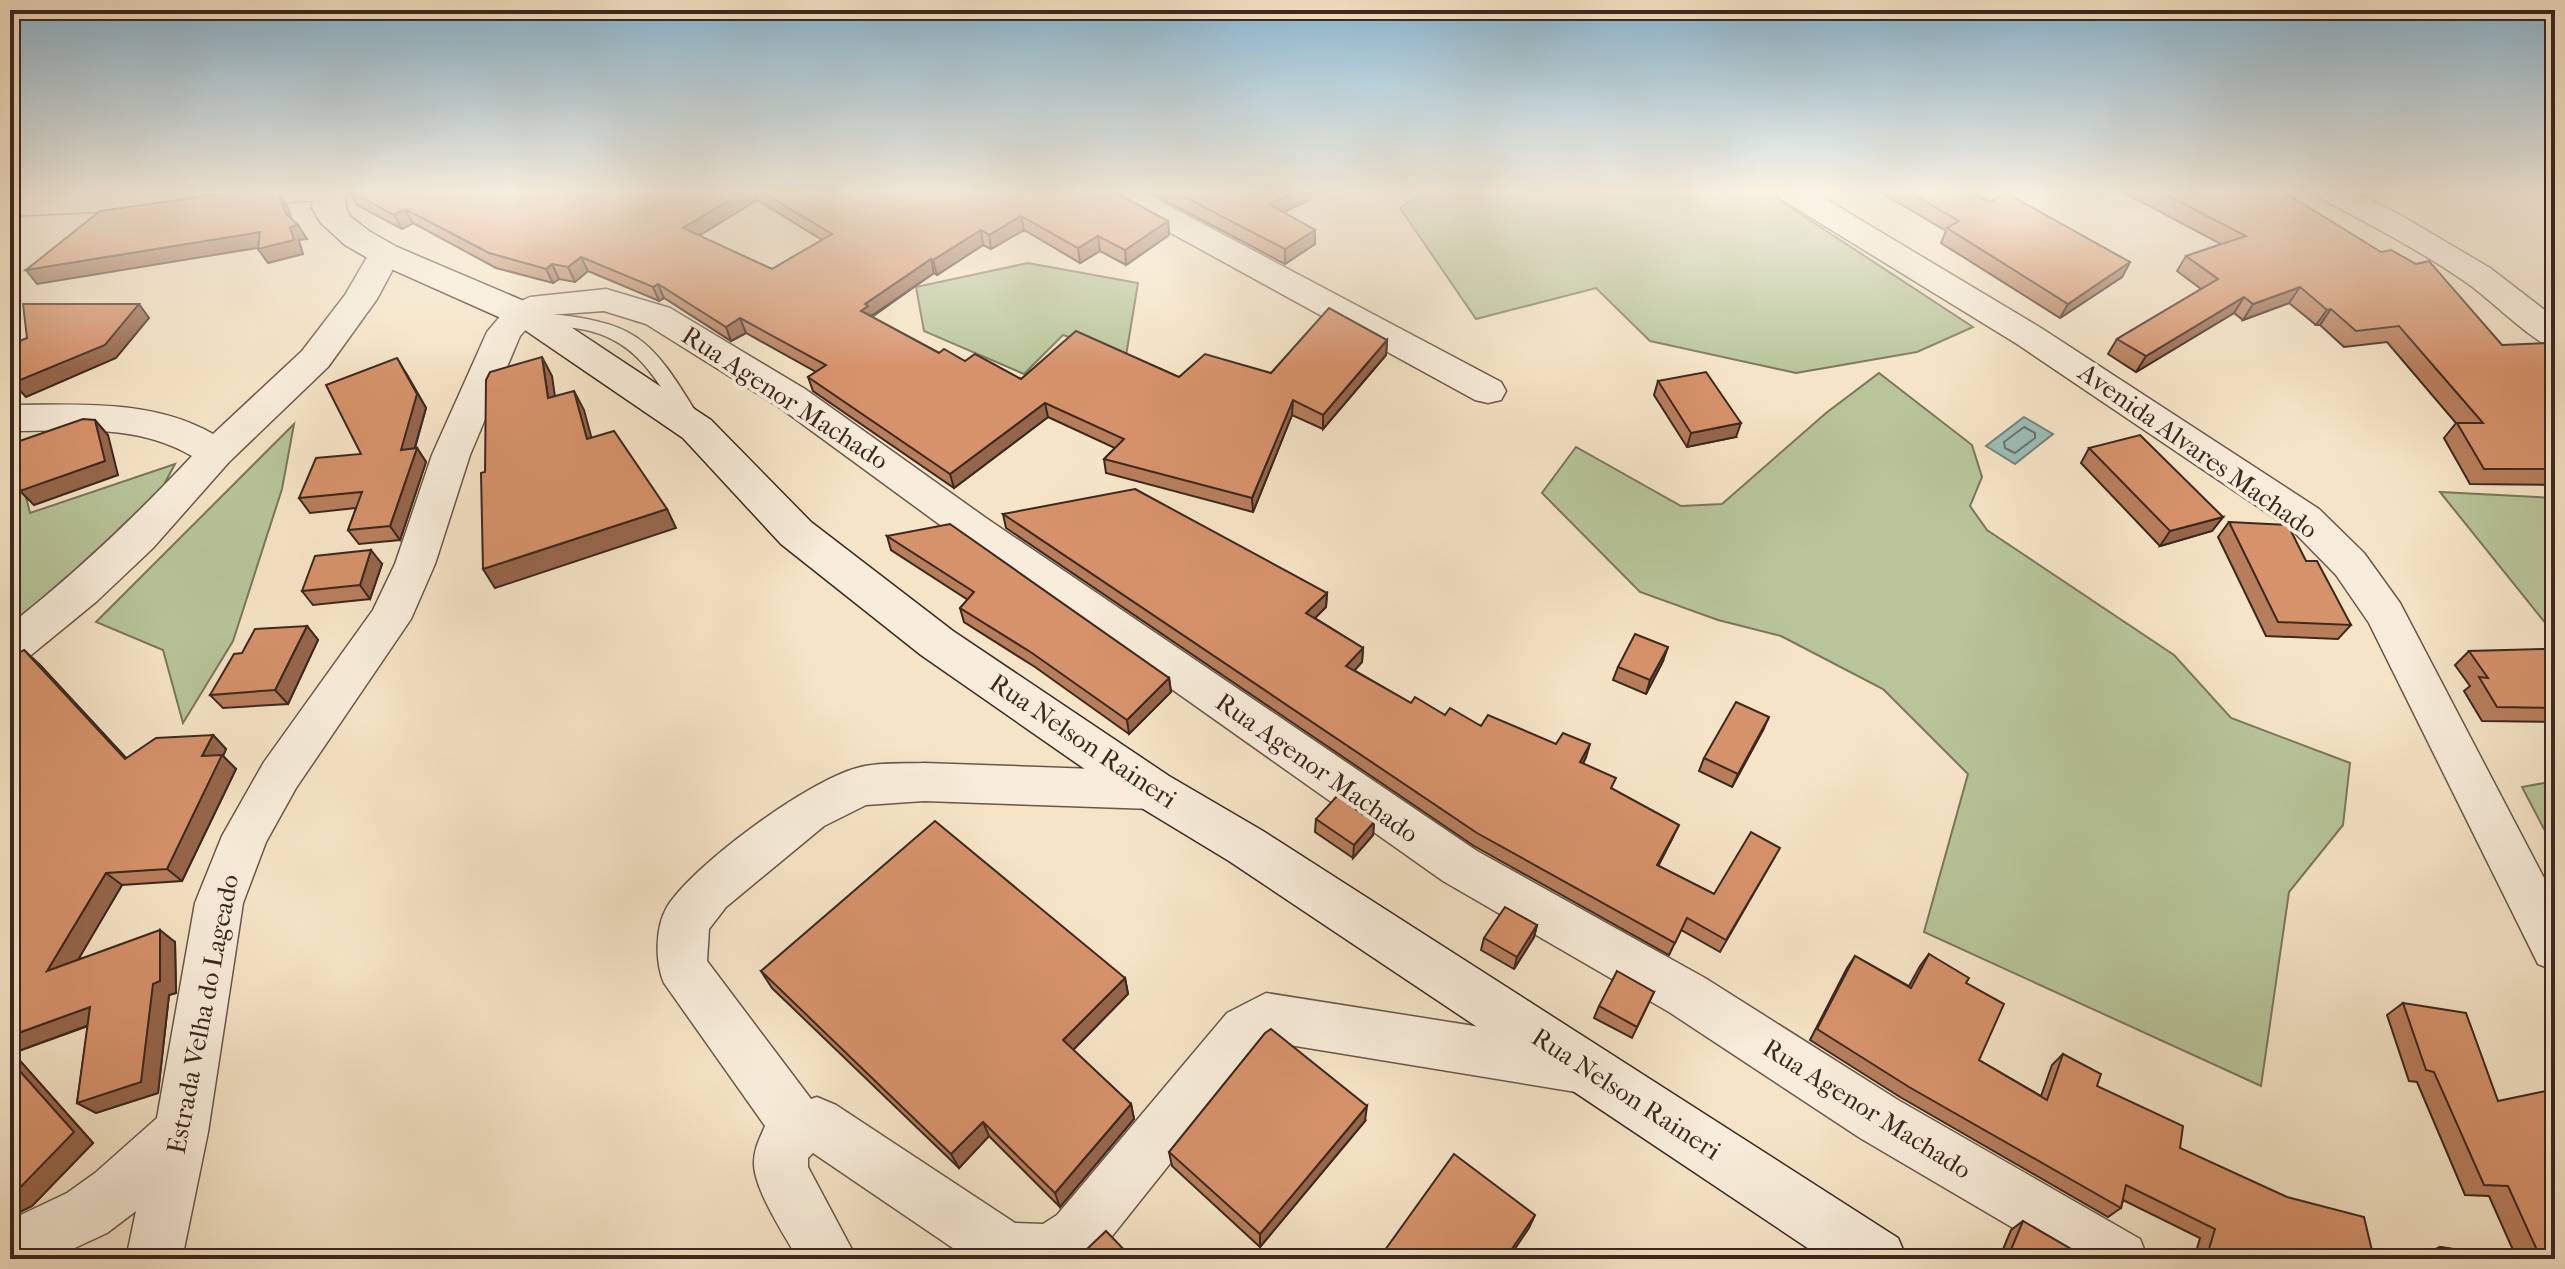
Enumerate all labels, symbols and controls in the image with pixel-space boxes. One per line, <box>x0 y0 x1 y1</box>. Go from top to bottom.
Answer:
street label: Rua Agenor Machado <box>676 320 894 476</box>
street label: Avenida Alvares Machado <box>2072 356 2323 545</box>
street label: Rua Nelson Raineri <box>984 667 1183 815</box>
street label: Rua Agenor Machado <box>1210 686 1424 850</box>
street label: Estrada Velha do Lageado <box>161 872 245 1156</box>
street label: Rua Nelson Raineri <box>1526 1021 1726 1167</box>
street label: Rua Agenor Machado <box>1757 1032 1977 1186</box>

